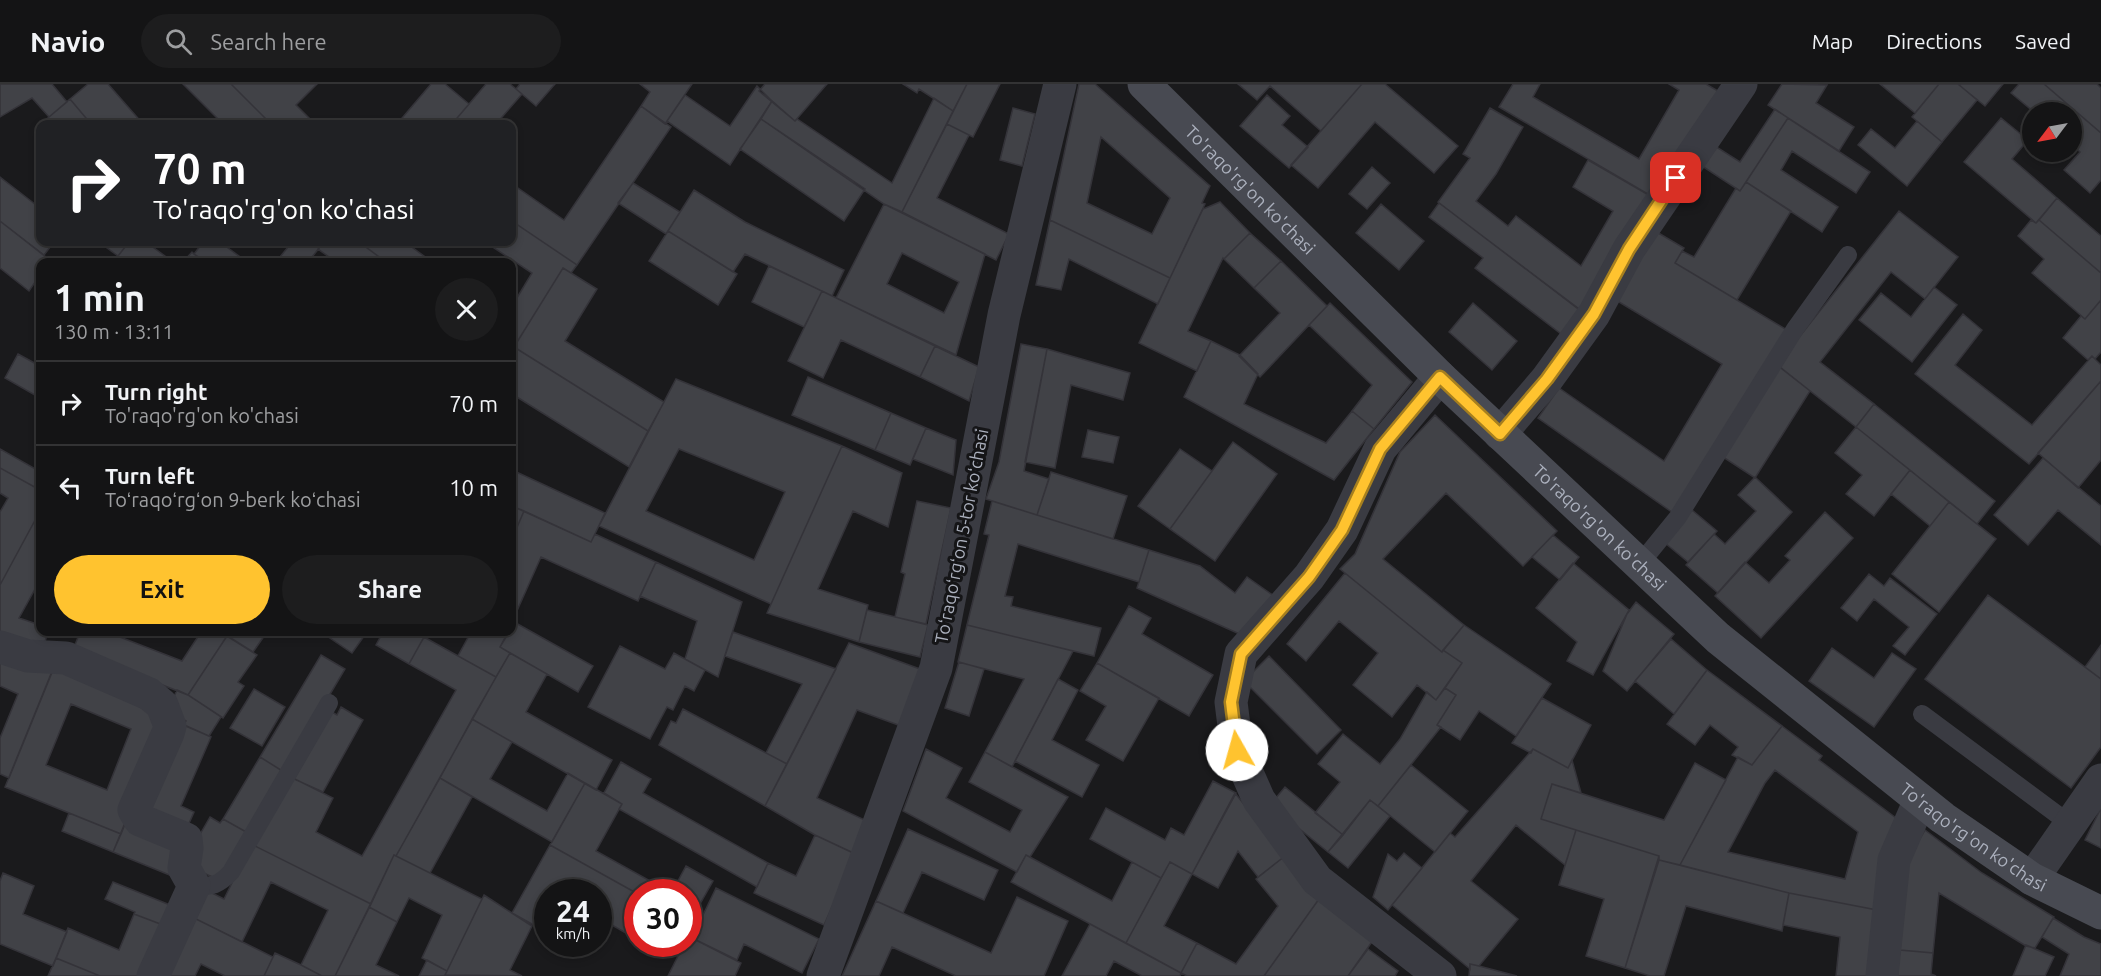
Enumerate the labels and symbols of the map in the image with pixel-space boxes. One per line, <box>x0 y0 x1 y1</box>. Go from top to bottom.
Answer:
north arrow <box>2022 102 2082 162</box>
street label: To'raqo'rg'on ko'chasi <box>1182 121 1320 258</box>
pin <box>1650 152 1701 203</box>
street label: Toʻraqoʻrgʻon 5-tor koʻchasi <box>930 427 992 645</box>
street label: To'raqo'rg'on ko'chasi <box>1530 460 1671 594</box>
position arrow <box>1205 718 1269 782</box>
street label: To'raqo'rg'on ko'chasi <box>1897 778 2050 895</box>
speed limit sign: 30 <box>624 879 702 957</box>

